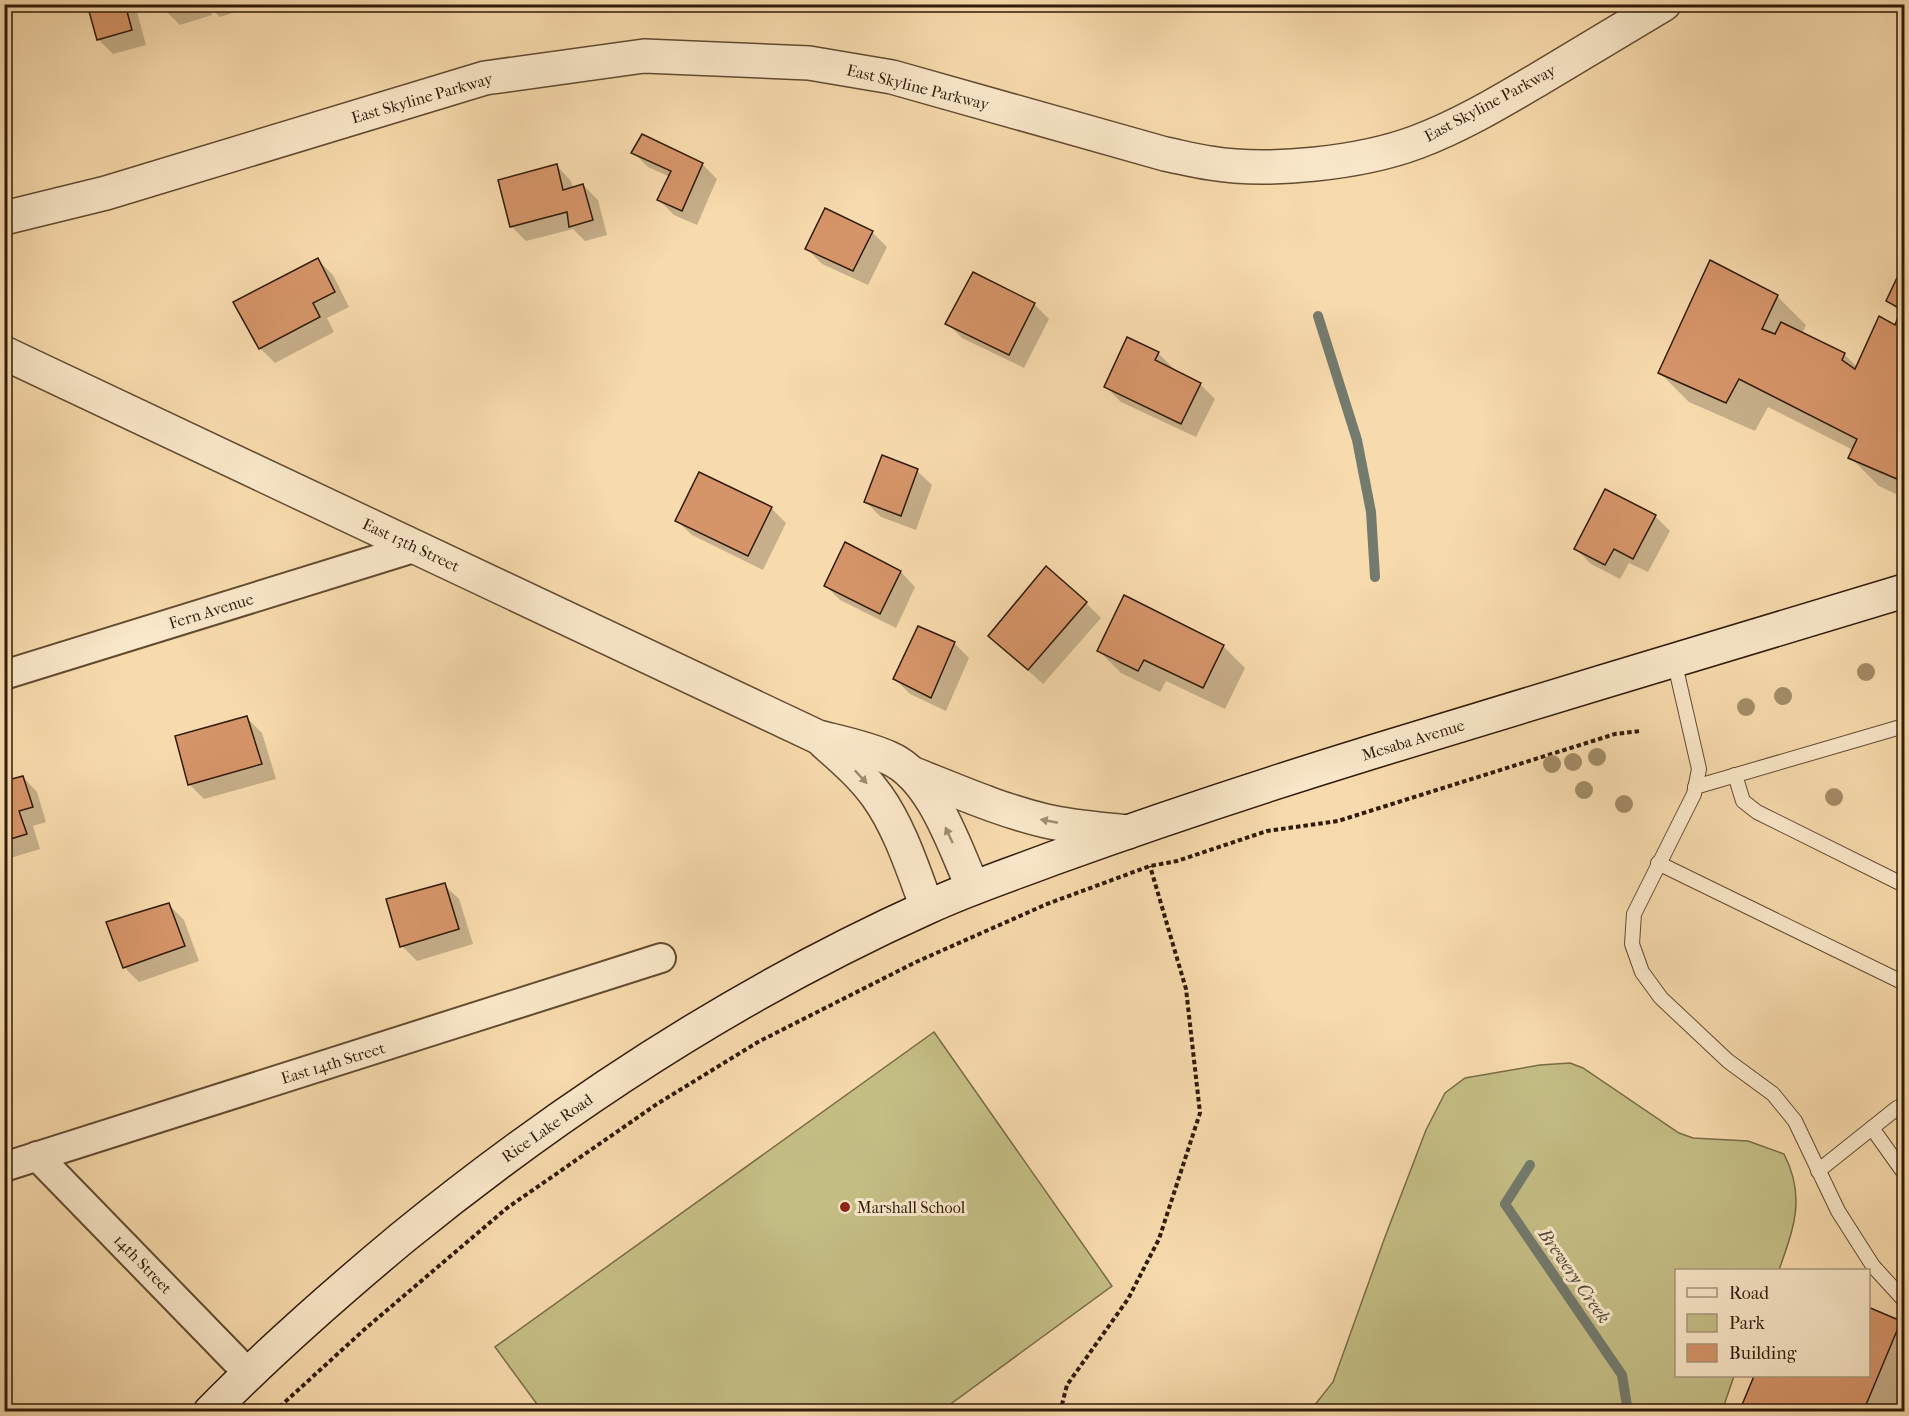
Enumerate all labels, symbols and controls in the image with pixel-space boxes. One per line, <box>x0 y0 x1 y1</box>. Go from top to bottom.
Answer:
street label: East Skyline Parkway <box>845 60 992 114</box>
street label: East Skyline Parkway <box>1421 60 1559 146</box>
street label: East Skyline Parkway <box>349 69 495 127</box>
street label: East 13th Street <box>359 514 463 576</box>
street label: Fern Avenue <box>166 589 256 633</box>
street label: Mesaba Avenue <box>1359 715 1467 765</box>
one-way arrow <box>854 769 867 784</box>
one-way arrow <box>1040 816 1059 825</box>
one-way arrow <box>944 825 954 843</box>
street label: East 14th Street <box>279 1038 388 1088</box>
street label: Rice Lake Road <box>498 1089 596 1166</box>
place label: Marshall School <box>857 1198 966 1217</box>
marker: Marshall School <box>838 1200 852 1214</box>
water label: Brewery Creek <box>1533 1224 1614 1328</box>
street label: 14th Street <box>110 1230 176 1298</box>
legend <box>1675 1269 1870 1377</box>
text: Road <box>1729 1283 1769 1304</box>
text: Park <box>1729 1313 1766 1334</box>
text: Building <box>1729 1343 1797 1364</box>

